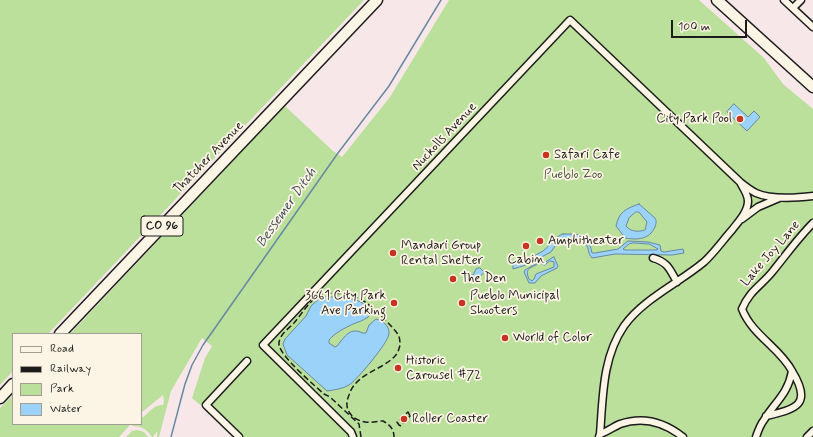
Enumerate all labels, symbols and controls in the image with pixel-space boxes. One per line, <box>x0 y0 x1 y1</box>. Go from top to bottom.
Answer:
scale bar <box>673 12 749 38</box>
text: 100 m <box>678 19 710 35</box>
street label: Nuckolls Avenue <box>409 100 481 174</box>
place label: City Park Pool <box>656 111 732 127</box>
marker: City Park Pool <box>735 114 745 124</box>
street label: Thatcher Avenue <box>171 119 247 197</box>
place label: Safari Cafe <box>554 147 620 163</box>
marker: Safari Cafe <box>541 150 551 160</box>
water label: Bessemer Ditch <box>253 165 321 251</box>
park label: Pueblo Zoo <box>544 167 602 183</box>
road number: CO 96 <box>141 216 183 236</box>
street label: Lake Joy Lane <box>738 218 804 290</box>
place label: Amphitheater <box>548 233 624 249</box>
marker: Amphitheater <box>535 236 545 246</box>
place label: Mandari Group Rental Shelter <box>401 238 483 269</box>
marker: Cabin <box>521 241 531 251</box>
marker: Mandari Group Rental Shelter <box>388 248 398 258</box>
place label: Cabin <box>508 252 544 268</box>
place label: The Den <box>461 271 506 287</box>
marker: The Den <box>448 274 458 284</box>
place label: 3661 City Park Ave Parking <box>305 288 386 319</box>
place label: Pueblo Municipal Shooters <box>470 288 559 319</box>
marker: 3661 City Park Ave Parking <box>389 298 399 308</box>
marker: Pueblo Municipal Shooters <box>457 298 467 308</box>
place label: World of Color <box>513 330 592 346</box>
legend <box>12 333 142 425</box>
marker: World of Color <box>500 333 510 343</box>
text: Road <box>50 341 74 357</box>
place label: Historic Carousel #72 <box>406 353 481 384</box>
text: Railway <box>50 361 91 377</box>
marker: Historic Carousel #72 <box>393 363 403 373</box>
text: Park <box>50 381 74 397</box>
text: Water <box>50 401 82 417</box>
place label: Roller Coaster <box>412 411 488 427</box>
marker: Roller Coaster <box>399 414 409 424</box>

